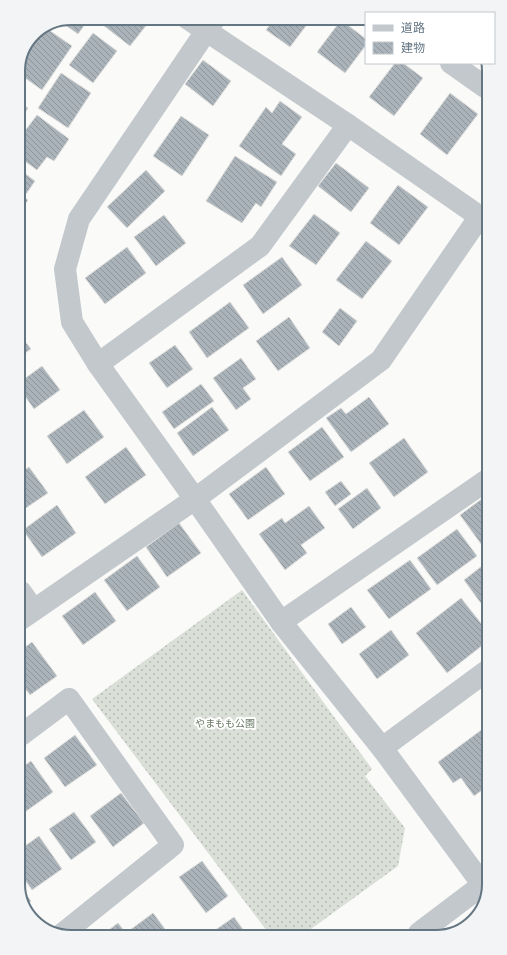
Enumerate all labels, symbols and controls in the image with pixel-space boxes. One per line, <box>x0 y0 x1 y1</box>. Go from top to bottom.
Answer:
legend <box>365 12 495 64</box>
text: 道路 <box>401 20 425 35</box>
text: 建物 <box>401 40 425 55</box>
park label: やまもも公園 <box>195 717 255 729</box>

